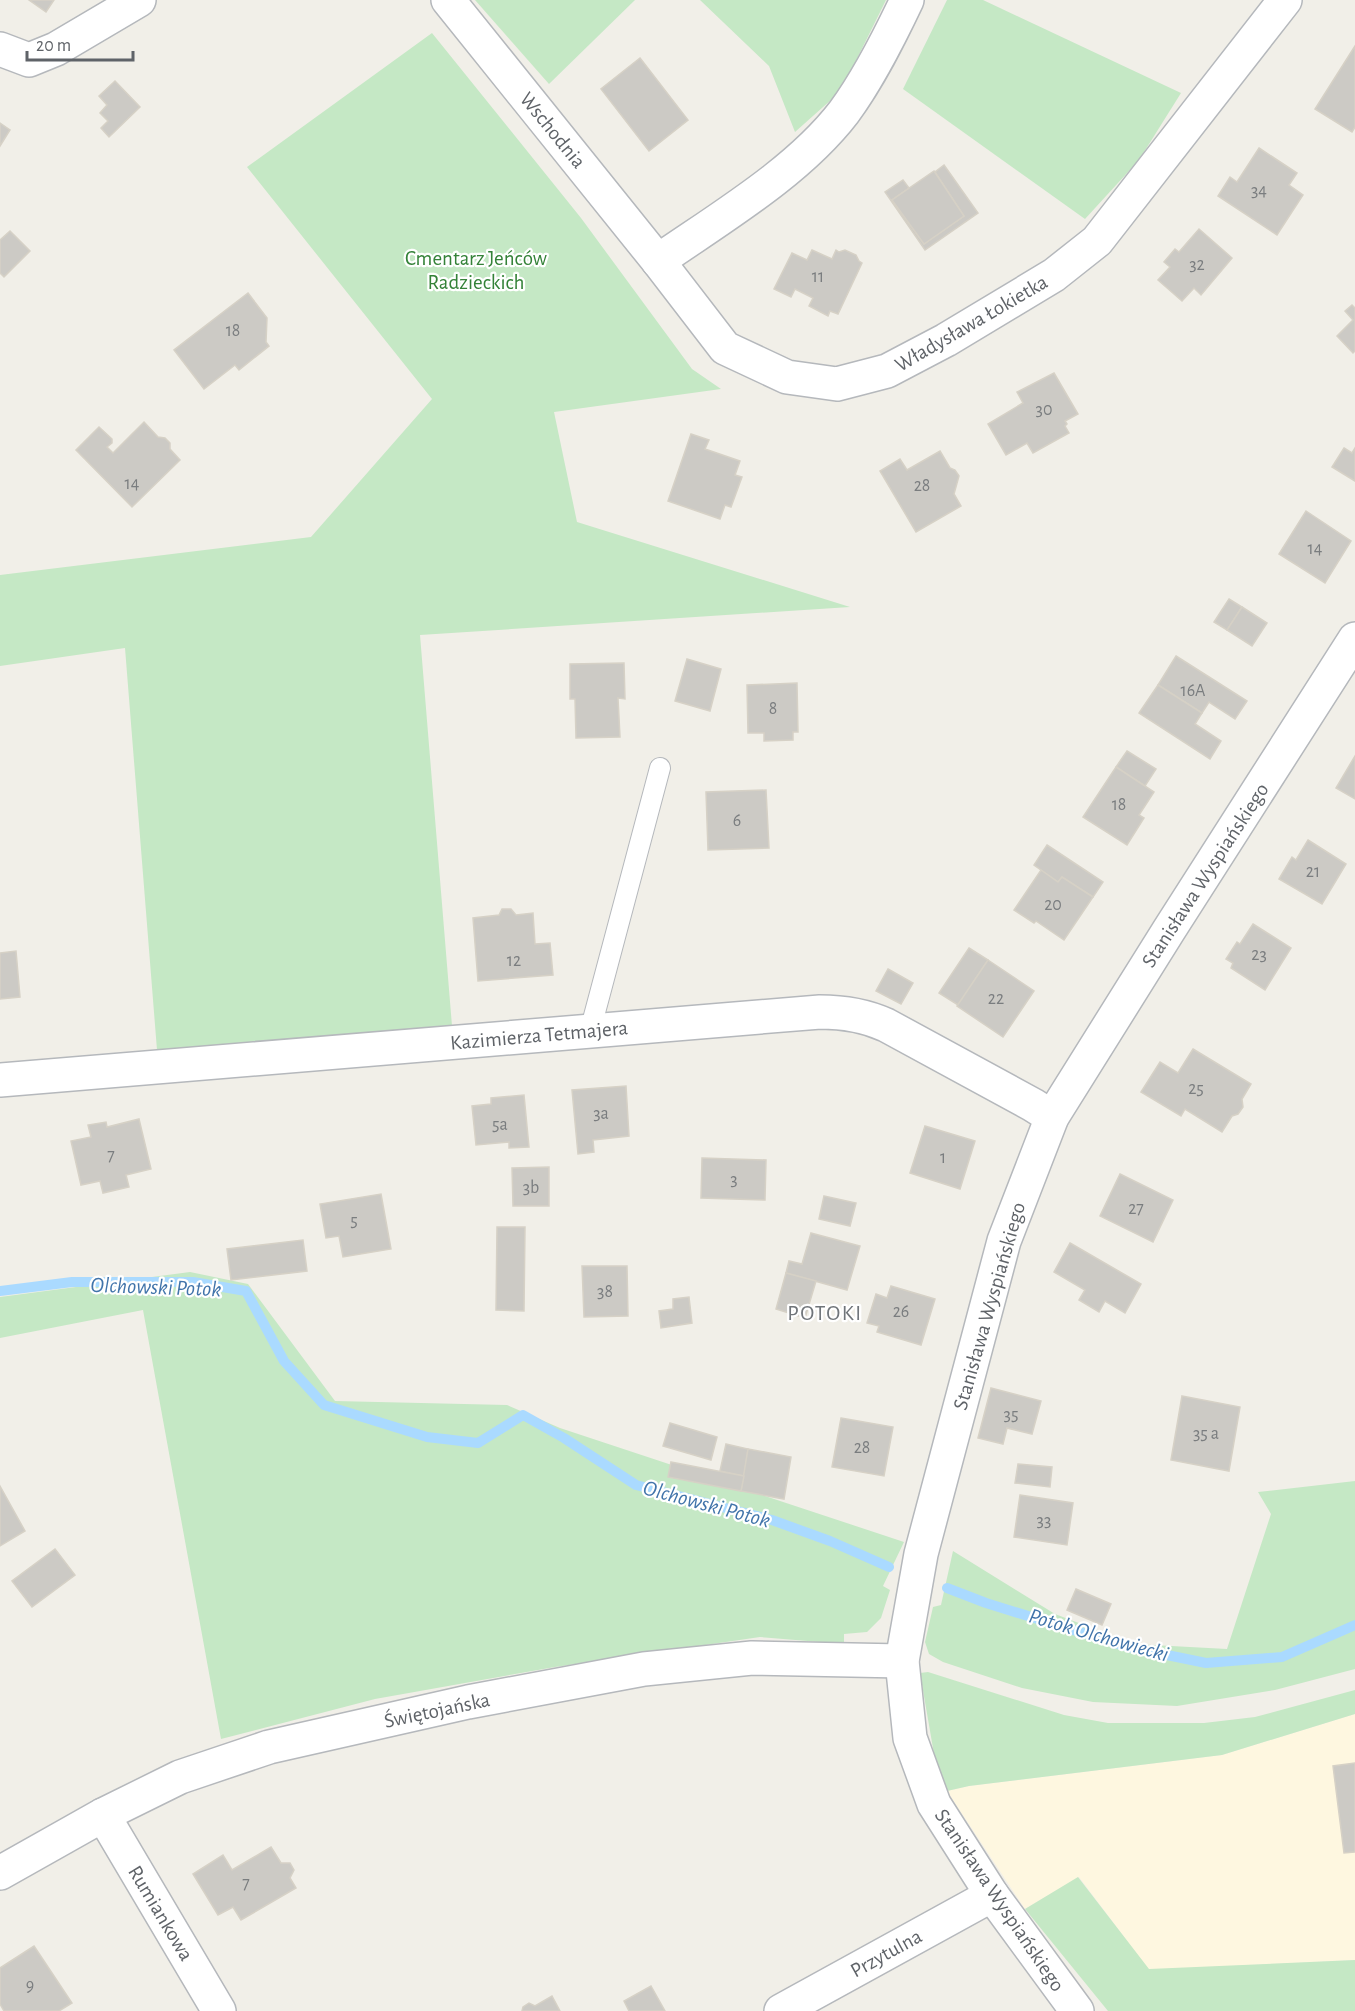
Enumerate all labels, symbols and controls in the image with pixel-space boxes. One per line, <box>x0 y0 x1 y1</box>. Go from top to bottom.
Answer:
scale bar <box>27 24 134 62</box>
text: 20 m <box>36 37 71 55</box>
street label: Wschodnia <box>516 88 590 173</box>
house number: 34 <box>1251 182 1267 200</box>
park label: Cmentarz Jeńców Radzieckich <box>405 248 547 293</box>
house number: 32 <box>1189 256 1205 274</box>
house number: 11 <box>812 268 824 286</box>
street label: Władysława Łokietka <box>891 271 1051 376</box>
house number: 18 <box>226 322 240 340</box>
house number: 30 <box>1036 401 1052 419</box>
house number: 14 <box>125 475 140 493</box>
house number: 28 <box>914 477 930 495</box>
house number: 14 <box>1308 540 1323 558</box>
house number: 16A <box>1180 682 1206 700</box>
house number: 8 <box>769 700 777 718</box>
street label: Stanisława Wyspiańskiego <box>1138 779 1273 971</box>
house number: 18 <box>1112 796 1126 814</box>
house number: 6 <box>733 812 741 830</box>
house number: 21 <box>1306 863 1320 881</box>
house number: 20 <box>1044 896 1062 914</box>
house number: 23 <box>1251 946 1267 964</box>
house number: 12 <box>507 952 521 970</box>
house number: 22 <box>988 990 1004 1008</box>
street label: Kazimierza Tetmajera <box>449 1017 629 1054</box>
house number: 25 <box>1188 1080 1204 1098</box>
house number: 3a <box>593 1105 609 1123</box>
house number: 5a <box>492 1116 508 1134</box>
house number: 7 <box>107 1147 115 1165</box>
house number: 1 <box>940 1149 946 1167</box>
house number: 3 <box>730 1171 738 1189</box>
house number: 3b <box>523 1179 539 1197</box>
street label: Stanisława Wyspiańskiego <box>950 1200 1029 1412</box>
house number: 27 <box>1128 1200 1144 1218</box>
house number: 5 <box>350 1212 358 1230</box>
water label: Olchowski Potok <box>90 1274 222 1300</box>
house number: 38 <box>597 1283 613 1301</box>
district label: POTOKI <box>787 1302 863 1324</box>
house number: 26 <box>893 1303 909 1321</box>
house number: 35 <box>1004 1406 1018 1424</box>
house number: 35 a <box>1193 1425 1219 1443</box>
house number: 28 <box>854 1439 870 1457</box>
water label: Olchowski Potok <box>641 1476 773 1532</box>
house number: 33 <box>1037 1512 1051 1530</box>
water label: Potok Olchowiecki <box>1026 1604 1171 1665</box>
street label: Świętojańska <box>382 1686 492 1732</box>
street label: Stanisława Wyspiańskiego <box>931 1805 1068 1995</box>
street label: Rumiankowa <box>124 1862 197 1965</box>
house number: 7 <box>242 1875 250 1893</box>
street label: Przytulna <box>847 1925 926 1982</box>
house number: 9 <box>26 1977 34 1995</box>

